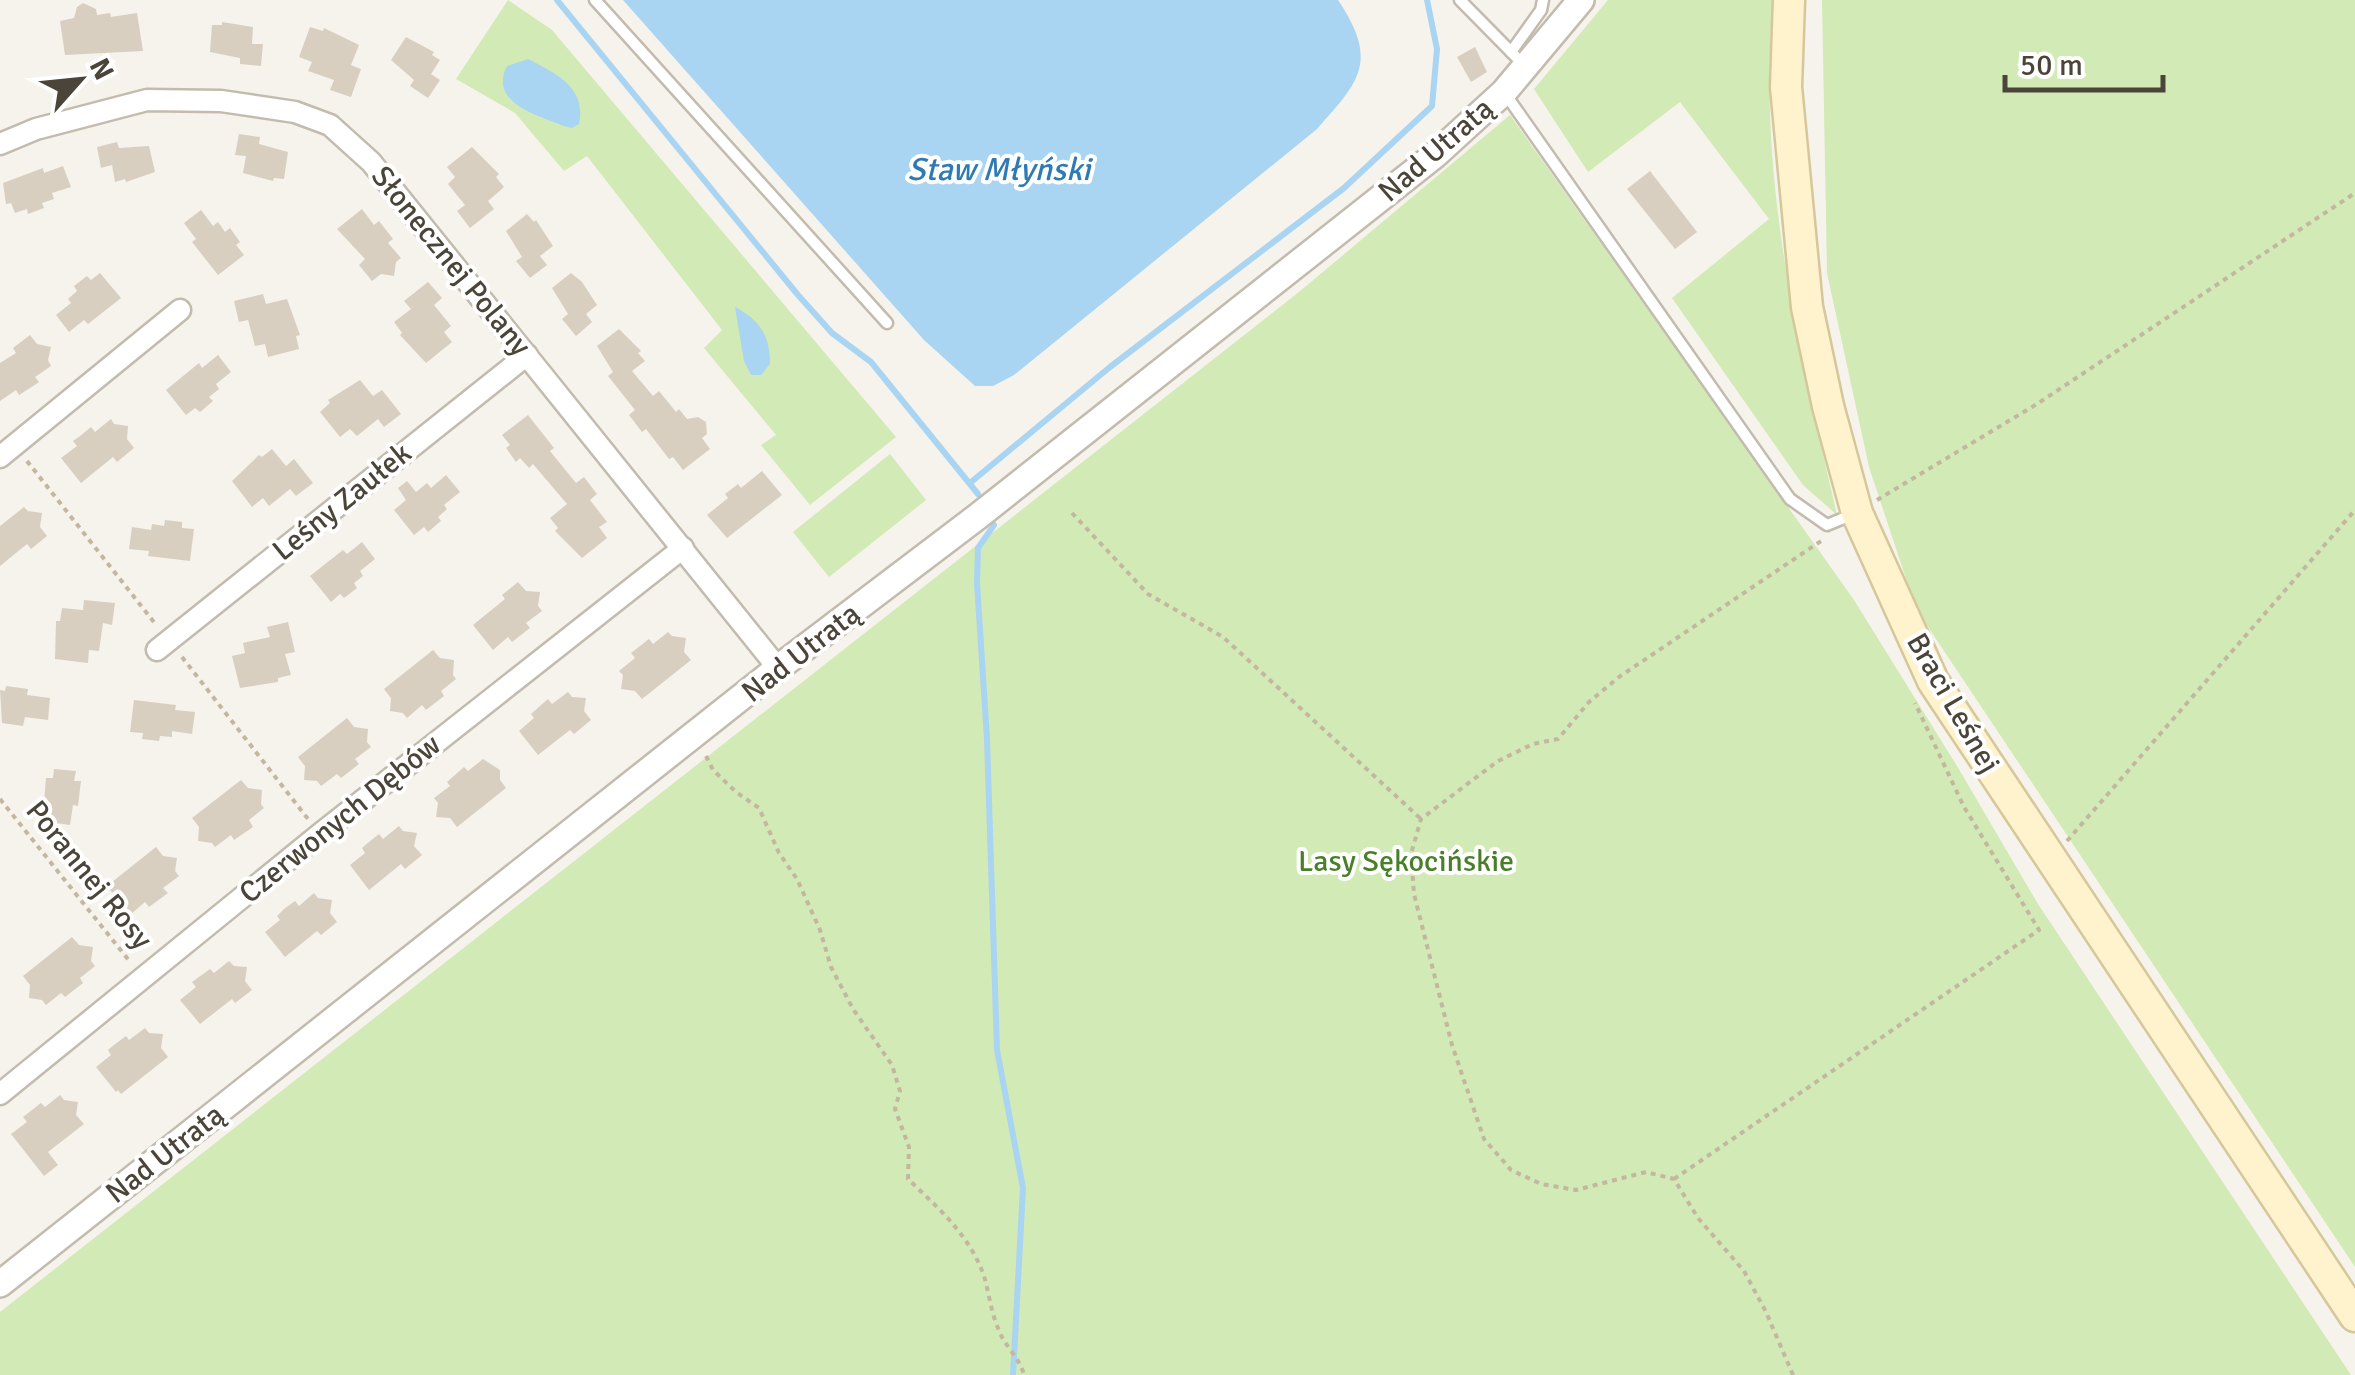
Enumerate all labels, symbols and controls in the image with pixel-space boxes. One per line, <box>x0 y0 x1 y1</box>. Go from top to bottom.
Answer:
north arrow <box>30 30 130 130</box>
scale bar <box>2005 30 2162 92</box>
text: 50 m <box>2020 47 2083 84</box>
text: N <box>82 53 121 86</box>
street label: Nad Utratą <box>1371 90 1501 210</box>
water label: Staw Młyński <box>908 150 1094 189</box>
street label: Słonecznej Polany <box>363 159 539 363</box>
street label: Leśny Zaułek <box>265 435 419 569</box>
street label: Nad Utratą <box>734 595 868 711</box>
street label: Braci Leśnej <box>1898 626 2008 780</box>
street label: Czerwonych Dębów <box>232 726 448 912</box>
street label: Porannej Rosy <box>18 793 160 957</box>
park label: Lasy Sękocińskie <box>1298 843 1514 880</box>
street label: Nad Utratą <box>98 1096 232 1212</box>

